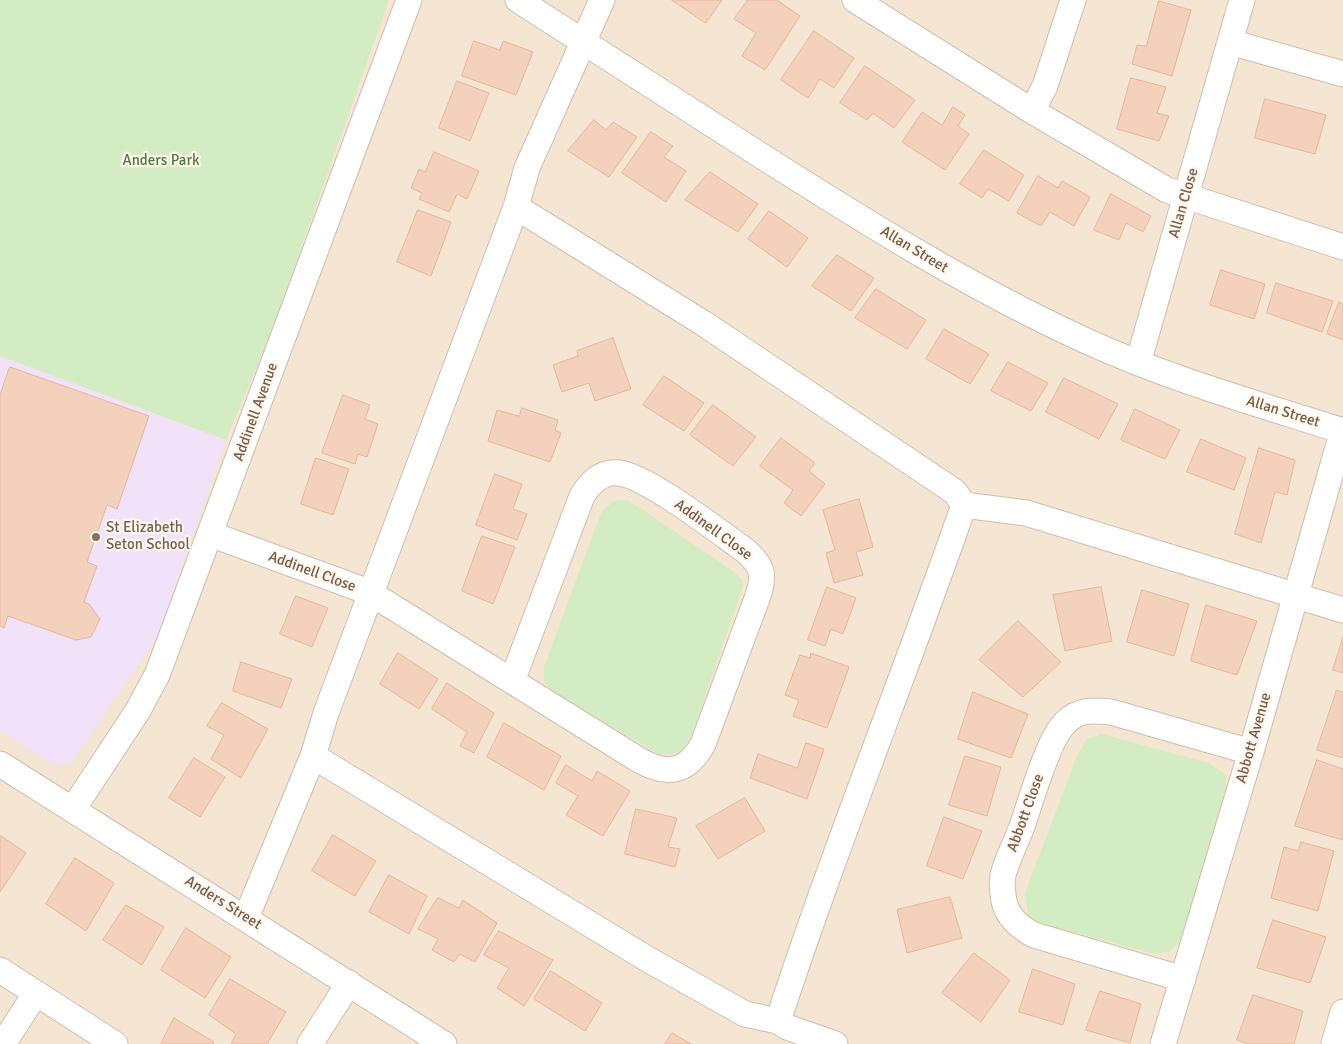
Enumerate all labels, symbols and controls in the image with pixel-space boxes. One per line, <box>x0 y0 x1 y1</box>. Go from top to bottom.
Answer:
park label: Anders Park <box>122 152 200 170</box>
street label: Allan Close <box>1165 166 1203 240</box>
street label: Allan Street <box>877 223 951 277</box>
street label: Addinell Avenue <box>230 360 282 464</box>
street label: Allan Street <box>1244 392 1322 432</box>
street label: Addinell Close <box>671 496 755 564</box>
place label: St Elizabeth Seton School <box>106 519 190 554</box>
marker: St Elizabeth Seton School <box>90 531 102 543</box>
street label: Addinell Close <box>266 548 358 596</box>
street label: Abbott Avenue <box>1232 691 1276 785</box>
street label: Abbott Close <box>1004 772 1048 854</box>
street label: Anders Street <box>181 872 265 934</box>

